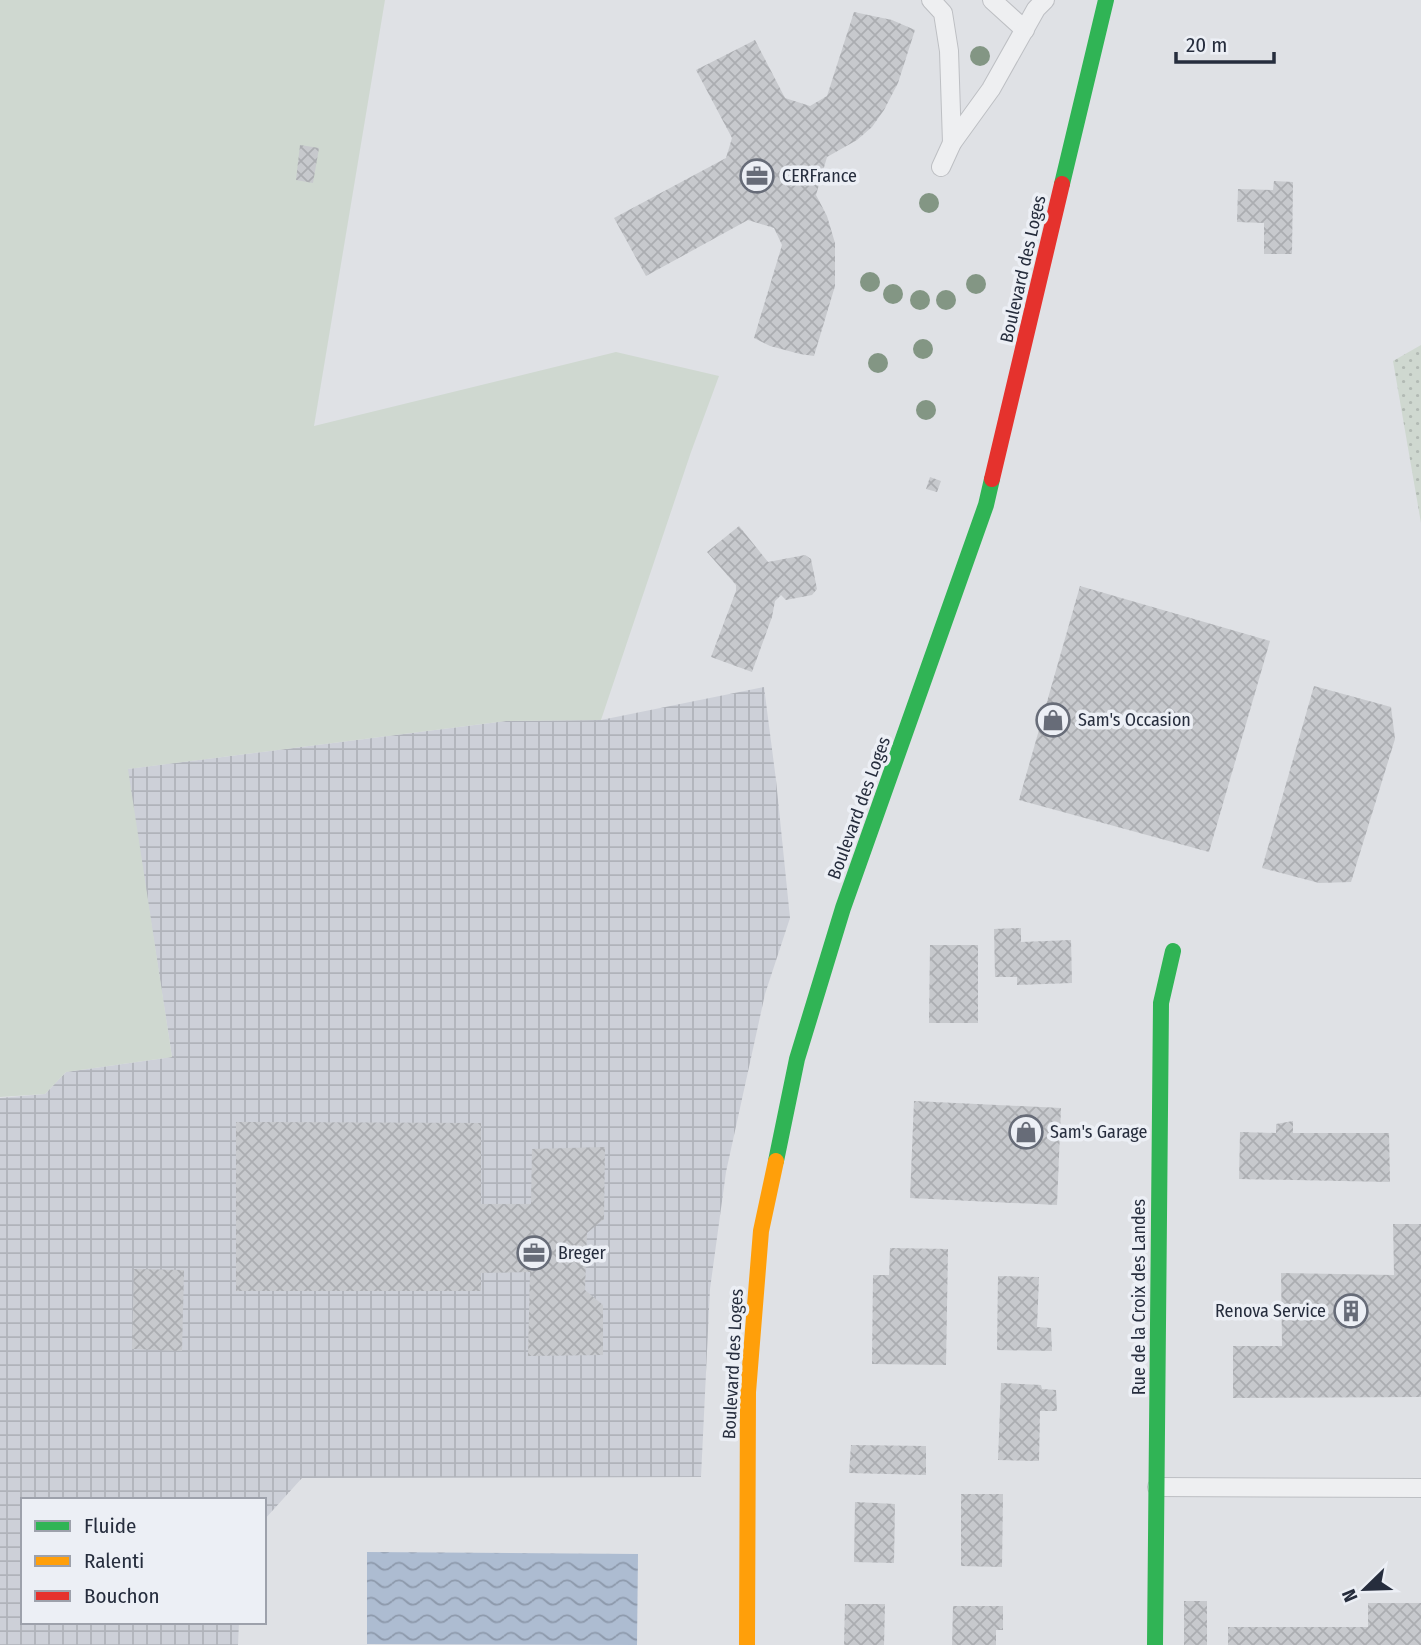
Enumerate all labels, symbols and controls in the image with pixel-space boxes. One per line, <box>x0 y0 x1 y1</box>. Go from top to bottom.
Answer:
scale bar <box>1176 21 1274 65</box>
text: 20 m <box>1186 32 1227 58</box>
office icon: CERFrance <box>738 157 776 195</box>
place label: CERFrance <box>782 165 857 187</box>
street label: Boulevard des Loges <box>995 193 1051 345</box>
shop icon: Sam's Occasion <box>1034 701 1072 739</box>
place label: Sam's Occasion <box>1078 709 1191 731</box>
street label: Boulevard des Loges <box>823 733 895 883</box>
shop icon: Sam's Garage <box>1007 1113 1045 1151</box>
place label: Sam's Garage <box>1050 1121 1147 1143</box>
street label: Rue de la Croix des Landes <box>1128 1198 1150 1395</box>
office icon: Breger <box>515 1234 553 1272</box>
place label: Breger <box>558 1242 607 1264</box>
street label: Boulevard des Loges <box>718 1288 748 1440</box>
building icon: Renova Service <box>1332 1292 1370 1330</box>
place label: Renova Service <box>1215 1300 1326 1322</box>
legend <box>21 1498 266 1624</box>
text: Fluide <box>84 1513 136 1539</box>
text: Ralenti <box>84 1548 144 1574</box>
north arrow <box>1330 1554 1400 1624</box>
text: Bouchon <box>84 1583 160 1609</box>
text: N <box>1337 1586 1363 1605</box>

